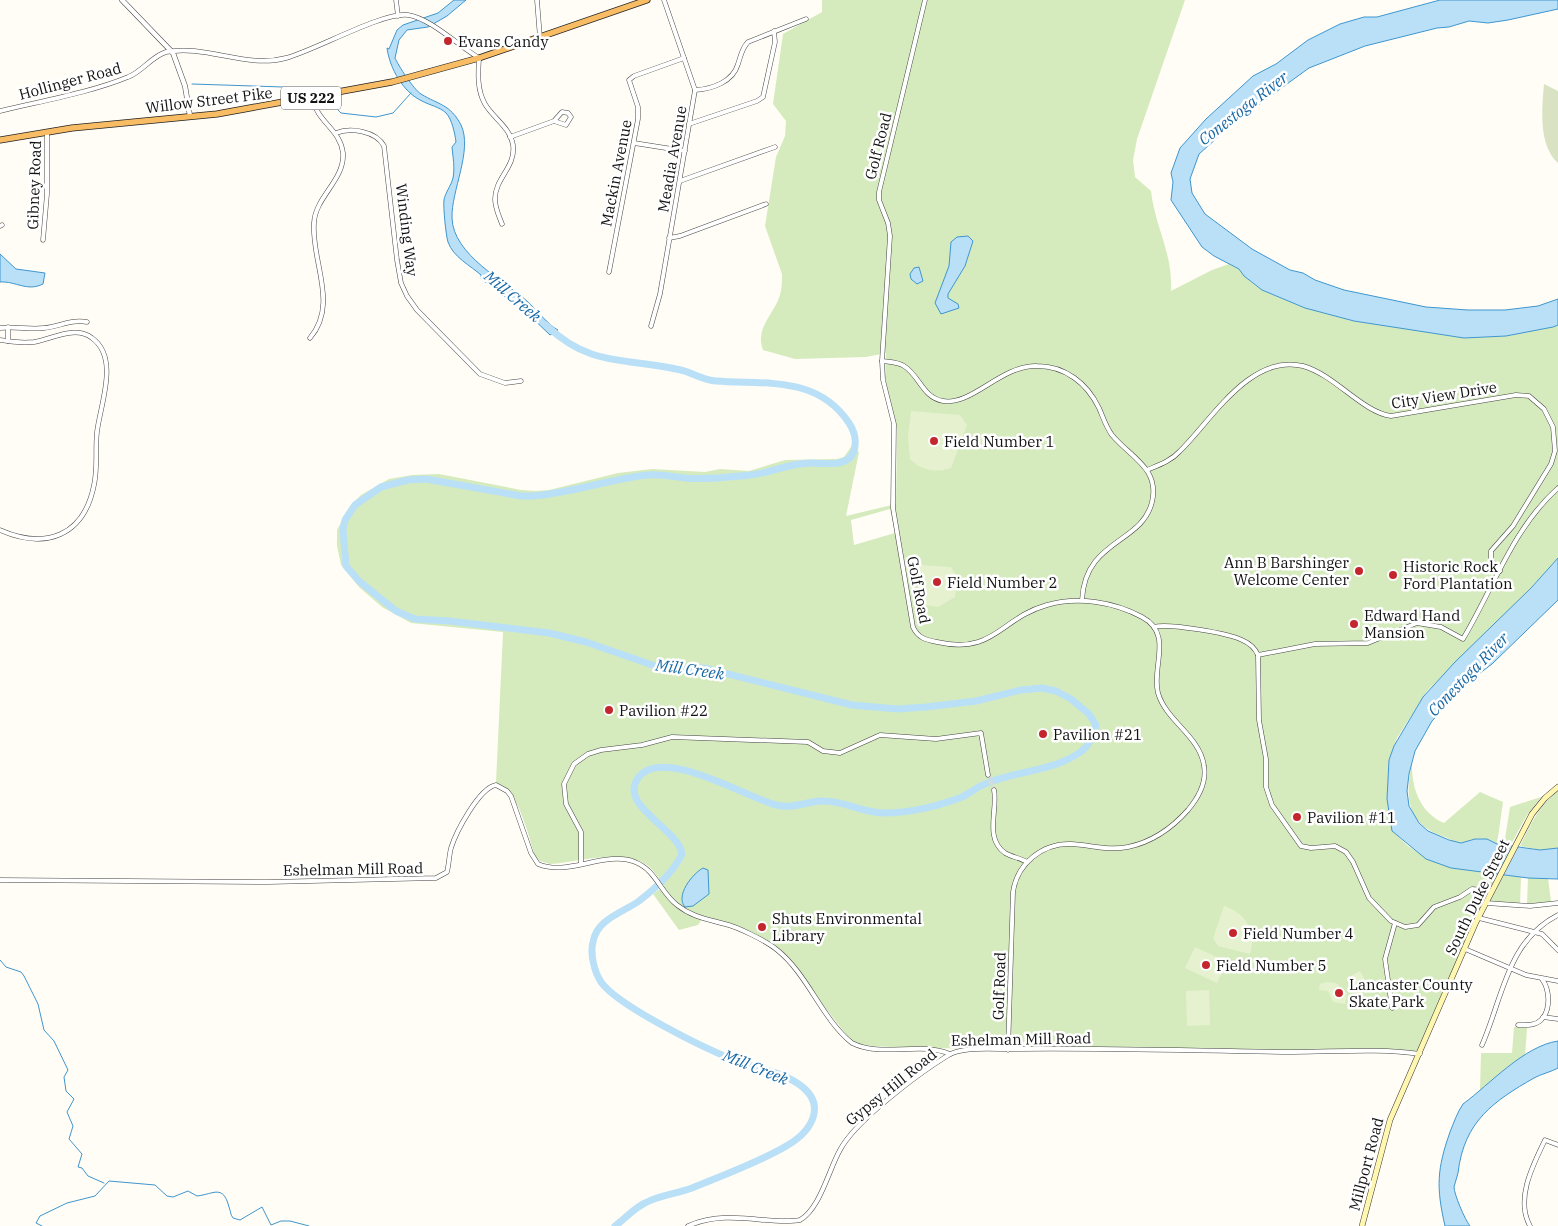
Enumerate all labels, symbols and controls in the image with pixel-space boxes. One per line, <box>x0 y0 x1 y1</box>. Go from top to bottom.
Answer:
place label: Evans Candy <box>458 32 548 51</box>
marker: Evans Candy <box>442 35 454 47</box>
street label: Hollinger Road <box>17 58 123 104</box>
water label: Conestoga River <box>1194 66 1293 149</box>
street label: Willow Street Pike <box>144 83 274 117</box>
road number: US 222 <box>281 86 341 110</box>
street label: Meadia Avenue <box>653 104 691 214</box>
street label: Golf Road <box>861 111 895 181</box>
street label: Mackin Avenue <box>596 118 636 228</box>
street label: Gibney Road <box>23 140 45 230</box>
street label: Winding Way <box>392 183 422 277</box>
water label: Mill Creek <box>480 265 546 326</box>
street label: City View Drive <box>1390 377 1498 413</box>
place label: Field Number 1 <box>944 432 1054 451</box>
marker: Field Number 1 <box>928 435 940 447</box>
place label: Ann B Barshinger Welcome Center <box>1224 553 1349 589</box>
street label: Golf Road <box>903 555 935 625</box>
place label: Historic Rock Ford Plantation <box>1403 557 1513 593</box>
marker: Ann B Barshinger Welcome Center <box>1353 565 1365 577</box>
marker: Historic Rock Ford Plantation <box>1387 569 1399 581</box>
place label: Field Number 2 <box>947 573 1057 592</box>
marker: Field Number 2 <box>931 576 943 588</box>
place label: Edward Hand Mansion <box>1364 606 1460 642</box>
marker: Edward Hand Mansion <box>1348 618 1360 630</box>
water label: Conestoga River <box>1423 627 1514 720</box>
water label: Mill Creek <box>653 654 726 684</box>
place label: Pavilion #22 <box>619 701 708 720</box>
marker: Pavilion #22 <box>603 704 615 716</box>
place label: Pavilion #21 <box>1053 725 1142 744</box>
marker: Pavilion #21 <box>1037 728 1049 740</box>
place label: Pavilion #11 <box>1307 808 1396 827</box>
marker: Pavilion #11 <box>1291 811 1303 823</box>
street label: South Duke Street <box>1441 836 1513 958</box>
street label: Eshelman Mill Road <box>283 858 423 880</box>
place label: Shuts Environmental Library <box>772 909 922 945</box>
marker: Shuts Environmental Library <box>756 921 768 933</box>
place label: Field Number 4 <box>1243 924 1353 943</box>
marker: Field Number 4 <box>1227 927 1239 939</box>
street label: Golf Road <box>988 952 1010 1020</box>
place label: Field Number 5 <box>1216 956 1326 975</box>
marker: Field Number 5 <box>1200 959 1212 971</box>
place label: Lancaster County Skate Park <box>1349 975 1472 1011</box>
marker: Lancaster County Skate Park <box>1333 987 1345 999</box>
street label: Eshelman Mill Road <box>951 1028 1091 1050</box>
water label: Mill Creek <box>719 1044 792 1089</box>
street label: Gypsy Hill Road <box>842 1045 940 1129</box>
street label: Millport Road <box>1344 1115 1388 1213</box>

